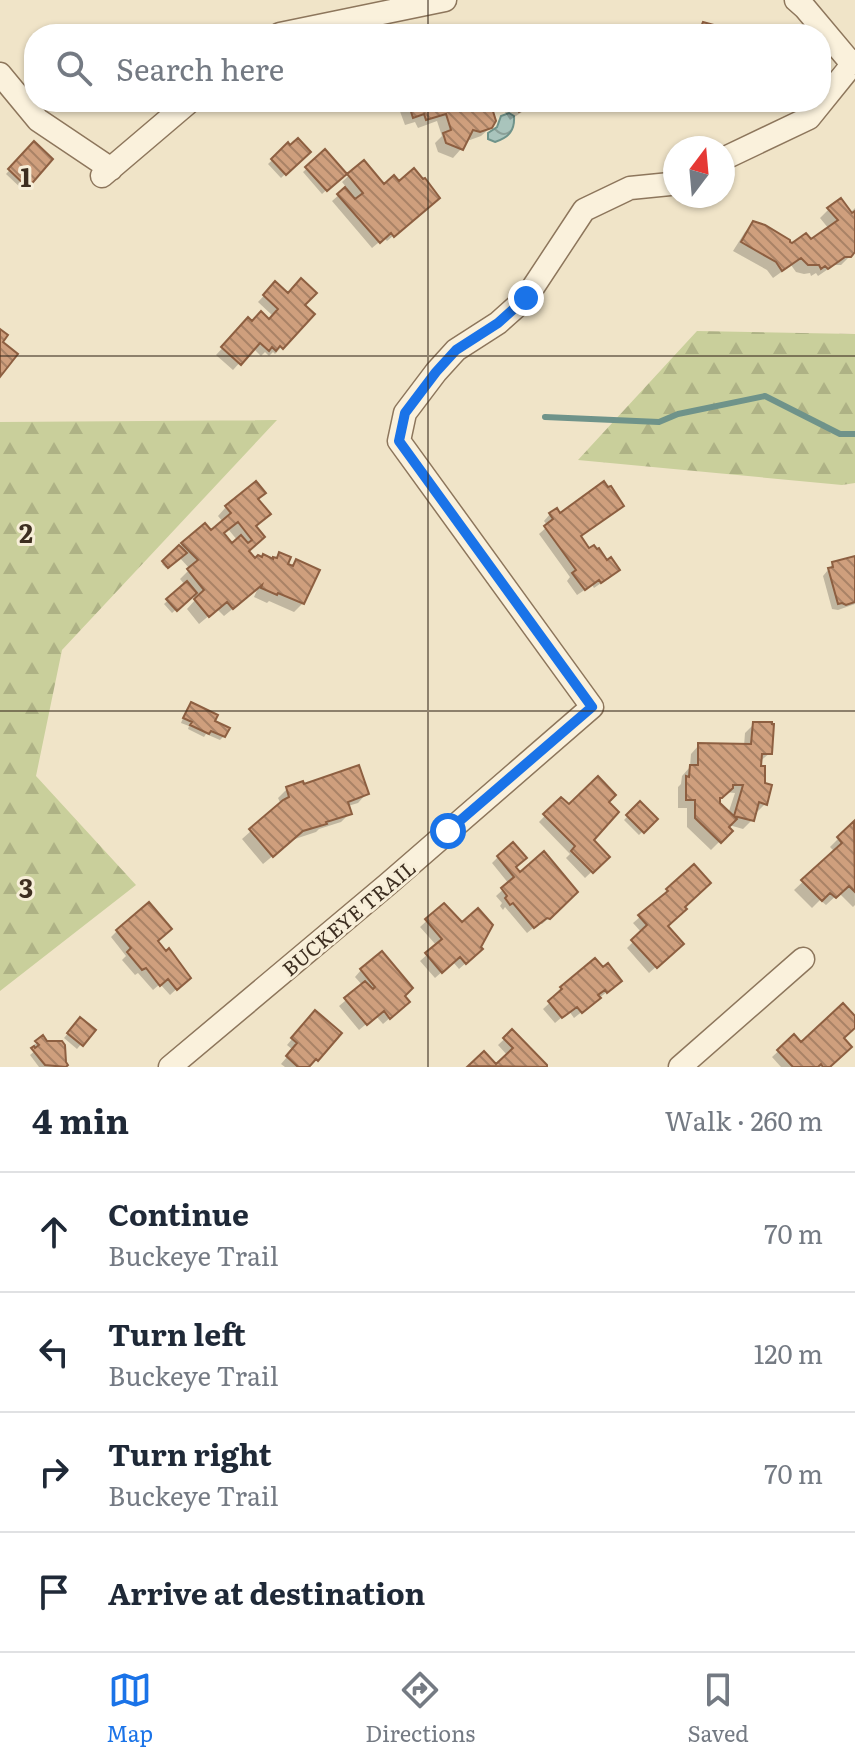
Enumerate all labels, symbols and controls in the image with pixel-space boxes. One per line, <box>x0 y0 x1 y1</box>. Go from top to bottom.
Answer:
search box <box>24 24 831 112</box>
icon: search <box>52 46 96 90</box>
text: Search here <box>116 46 284 90</box>
north arrow <box>663 136 735 208</box>
text: 1 <box>21 156 32 195</box>
route end <box>508 280 544 316</box>
text: 2 <box>19 512 33 551</box>
route start <box>430 813 466 849</box>
street label: BUCKEYE TRAIL <box>275 852 421 982</box>
text: 3 <box>19 867 33 906</box>
text: 4 min <box>32 1094 129 1144</box>
text: Walk · 260 m <box>665 1100 823 1139</box>
text: Continue <box>108 1191 249 1235</box>
icon: ahead <box>32 1210 76 1254</box>
text: 70 m <box>764 1213 823 1252</box>
text: Buckeye Trail <box>108 1235 278 1274</box>
text: Turn left <box>108 1311 246 1355</box>
icon: left <box>32 1330 76 1374</box>
text: 120 m <box>754 1333 823 1372</box>
text: Buckeye Trail <box>108 1355 278 1394</box>
text: Turn right <box>108 1431 272 1475</box>
icon: right <box>32 1450 76 1494</box>
text: 70 m <box>764 1453 823 1492</box>
text: Buckeye Trail <box>108 1475 278 1514</box>
icon: arrive <box>32 1570 76 1614</box>
text: Arrive at destination <box>108 1570 425 1614</box>
tab: Map <box>106 1668 153 1749</box>
tab: Directions <box>365 1668 475 1749</box>
tab: Saved <box>688 1668 749 1749</box>

